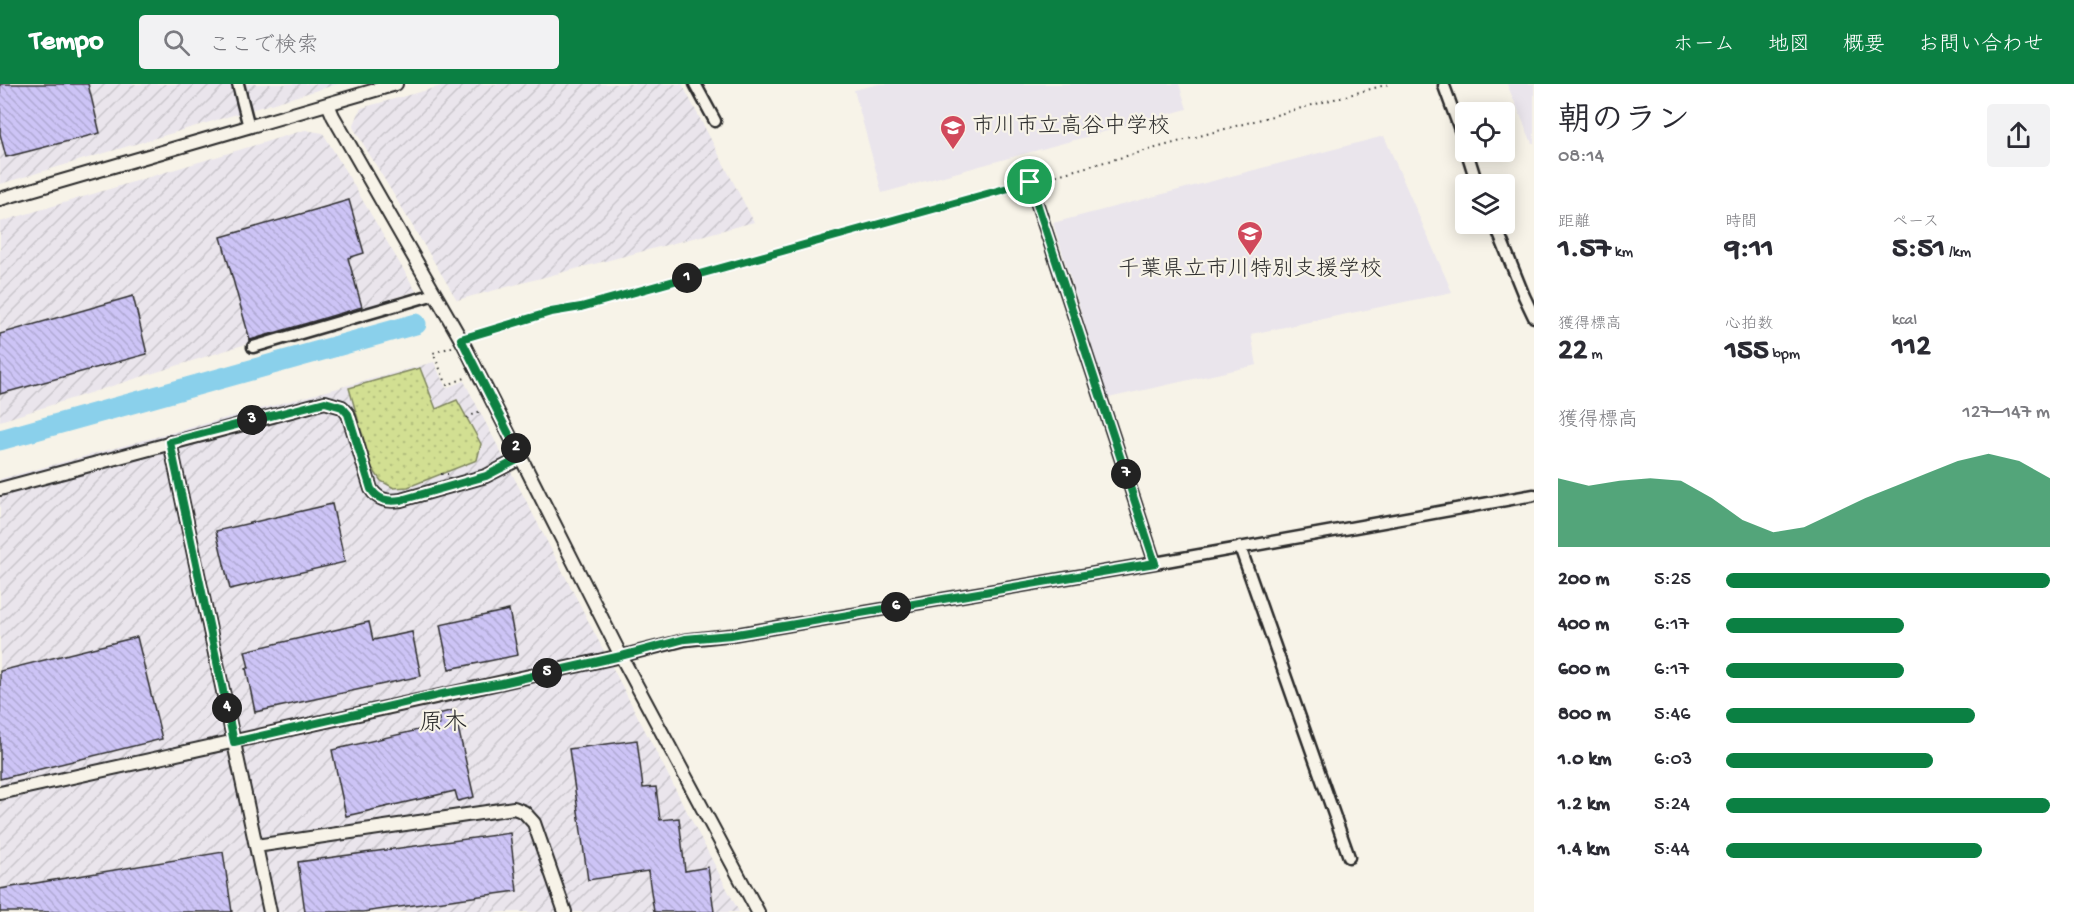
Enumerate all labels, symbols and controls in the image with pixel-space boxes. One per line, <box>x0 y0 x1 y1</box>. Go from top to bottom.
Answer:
search box <box>139 15 559 69</box>
text: Tempo <box>30 26 103 59</box>
icon: search <box>160 26 193 59</box>
text: ここで検索 <box>208 34 318 60</box>
text: ホーム <box>1673 34 1735 59</box>
text: 地図 <box>1768 34 1810 59</box>
text: 概要 <box>1843 34 1885 59</box>
text: お問い合わせ <box>1918 34 2044 59</box>
map controls <box>1455 102 1515 234</box>
button: locate <box>1455 102 1515 162</box>
text: 朝のラン <box>1558 104 1690 142</box>
button: share <box>1987 104 2050 167</box>
school or university icon: 市川市立高谷中学校 <box>938 113 968 151</box>
place label: 市川市立高谷中学校 <box>972 113 1170 141</box>
text: 08:14 <box>1558 146 1604 169</box>
pin <box>1004 156 1055 207</box>
icon: arrive <box>1013 165 1046 198</box>
button: layers <box>1455 174 1515 234</box>
text: 距離 <box>1558 214 1590 233</box>
text: 時間 <box>1725 214 1757 233</box>
text: ペース <box>1892 214 1939 233</box>
school or university icon: 千葉県立市川特別支援学校 <box>1235 219 1265 257</box>
text: 1.57 <box>1558 233 1611 268</box>
text: 9:11 <box>1725 233 1774 268</box>
text: 5:51 <box>1892 233 1945 268</box>
text: km <box>1611 244 1633 263</box>
text: /km <box>1945 244 1971 263</box>
place label: 千葉県立市川特別支援学校 <box>1118 257 1382 284</box>
pin: 1 <box>672 263 702 293</box>
text: 1 <box>684 268 690 287</box>
text: kcal <box>1892 312 1917 331</box>
text: 獲得標高 <box>1558 316 1622 335</box>
text: 心拍数 <box>1725 316 1773 335</box>
text: 112 <box>1892 331 1931 366</box>
text: 22 <box>1558 335 1587 370</box>
text: 155 <box>1725 335 1769 370</box>
text: m <box>1587 346 1603 365</box>
text: bpm <box>1769 346 1800 365</box>
text: 127–147 m <box>1963 402 2050 425</box>
pin: 3 <box>237 405 267 435</box>
text: 3 <box>248 410 256 429</box>
text: 獲得標高 <box>1558 410 1638 433</box>
pin: 2 <box>501 433 531 463</box>
text: 2 <box>512 438 520 457</box>
pin: 7 <box>1111 459 1141 489</box>
text: 7 <box>1122 464 1130 483</box>
text: 200 m <box>1558 569 1609 592</box>
text: 5:25 <box>1654 569 1691 592</box>
pin: 6 <box>881 592 911 622</box>
text: 6 <box>892 597 900 616</box>
text: 400 m <box>1558 614 1609 637</box>
text: 6:17 <box>1654 614 1689 637</box>
pin: 5 <box>532 658 562 688</box>
text: 600 m <box>1558 659 1610 682</box>
text: 6:17 <box>1654 659 1689 682</box>
text: 5 <box>543 663 551 682</box>
pin: 4 <box>212 693 242 723</box>
text: 4 <box>223 698 231 717</box>
text: 800 m <box>1558 704 1611 727</box>
text: 5:46 <box>1654 704 1690 727</box>
district label: 原木 <box>419 709 467 739</box>
text: 1.0 km <box>1558 749 1612 772</box>
text: 6:03 <box>1654 749 1692 772</box>
text: 1.2 km <box>1558 794 1610 817</box>
text: 5:24 <box>1654 794 1690 817</box>
text: 1.4 km <box>1558 839 1610 862</box>
text: 5:44 <box>1654 839 1690 862</box>

